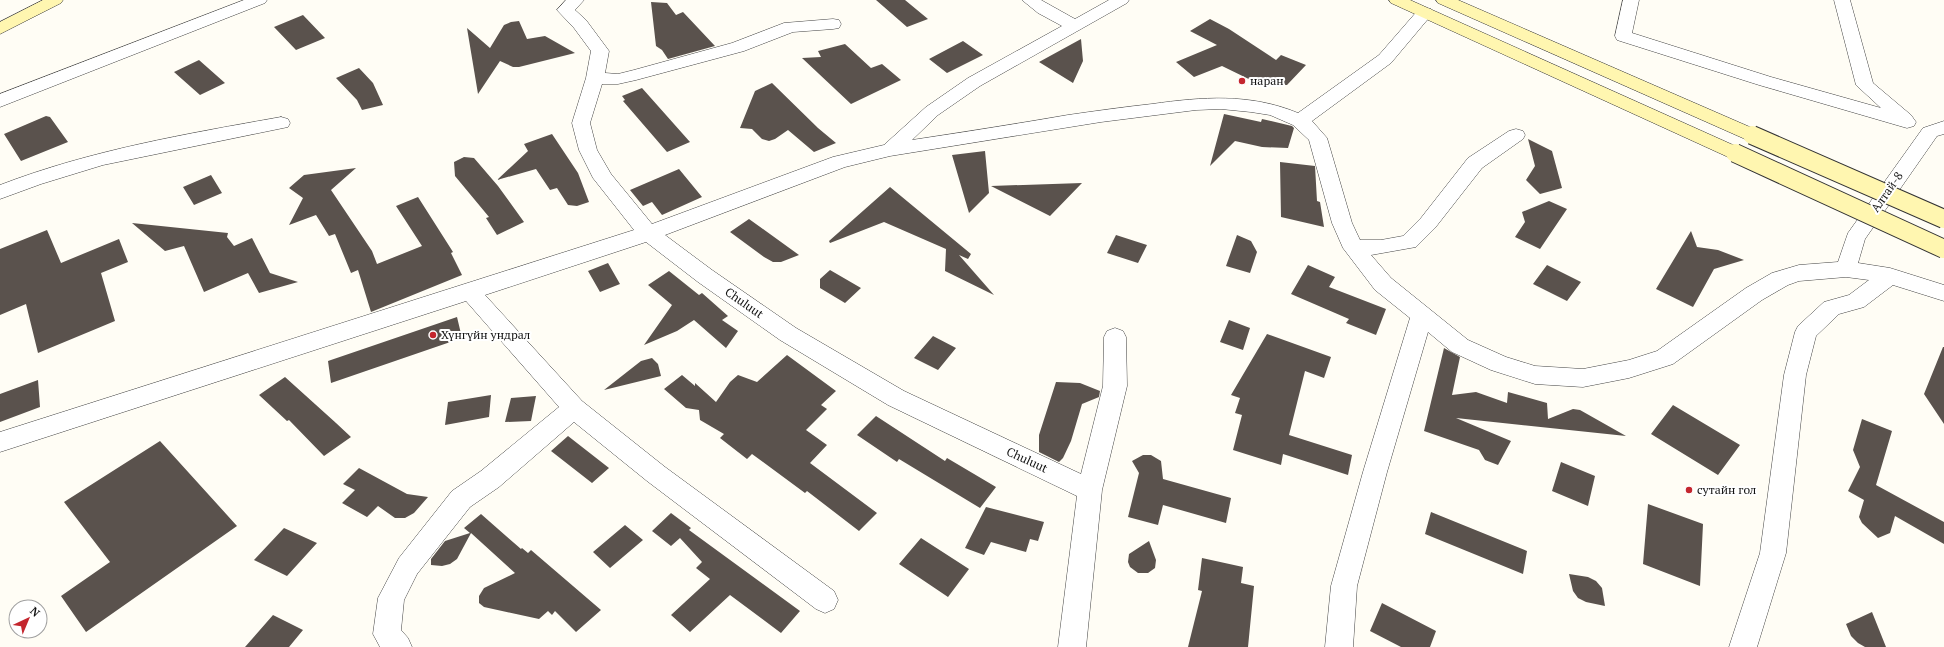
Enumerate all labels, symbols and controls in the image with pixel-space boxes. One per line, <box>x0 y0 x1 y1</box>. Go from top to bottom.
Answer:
place label: наран <box>1250 73 1284 88</box>
marker: наран <box>1237 76 1247 86</box>
street label: Алтай-8 <box>1867 169 1906 215</box>
street label: Chuluut <box>722 284 767 322</box>
place label: Хүнгүйн ундрал <box>441 327 531 342</box>
marker: Хүнгүйн ундрал <box>428 330 438 340</box>
street label: Chuluut <box>1004 444 1051 476</box>
place label: сутайн гол <box>1697 482 1757 497</box>
marker: сутайн гол <box>1684 485 1694 495</box>
north arrow <box>8 599 48 639</box>
text: N <box>27 604 43 620</box>

